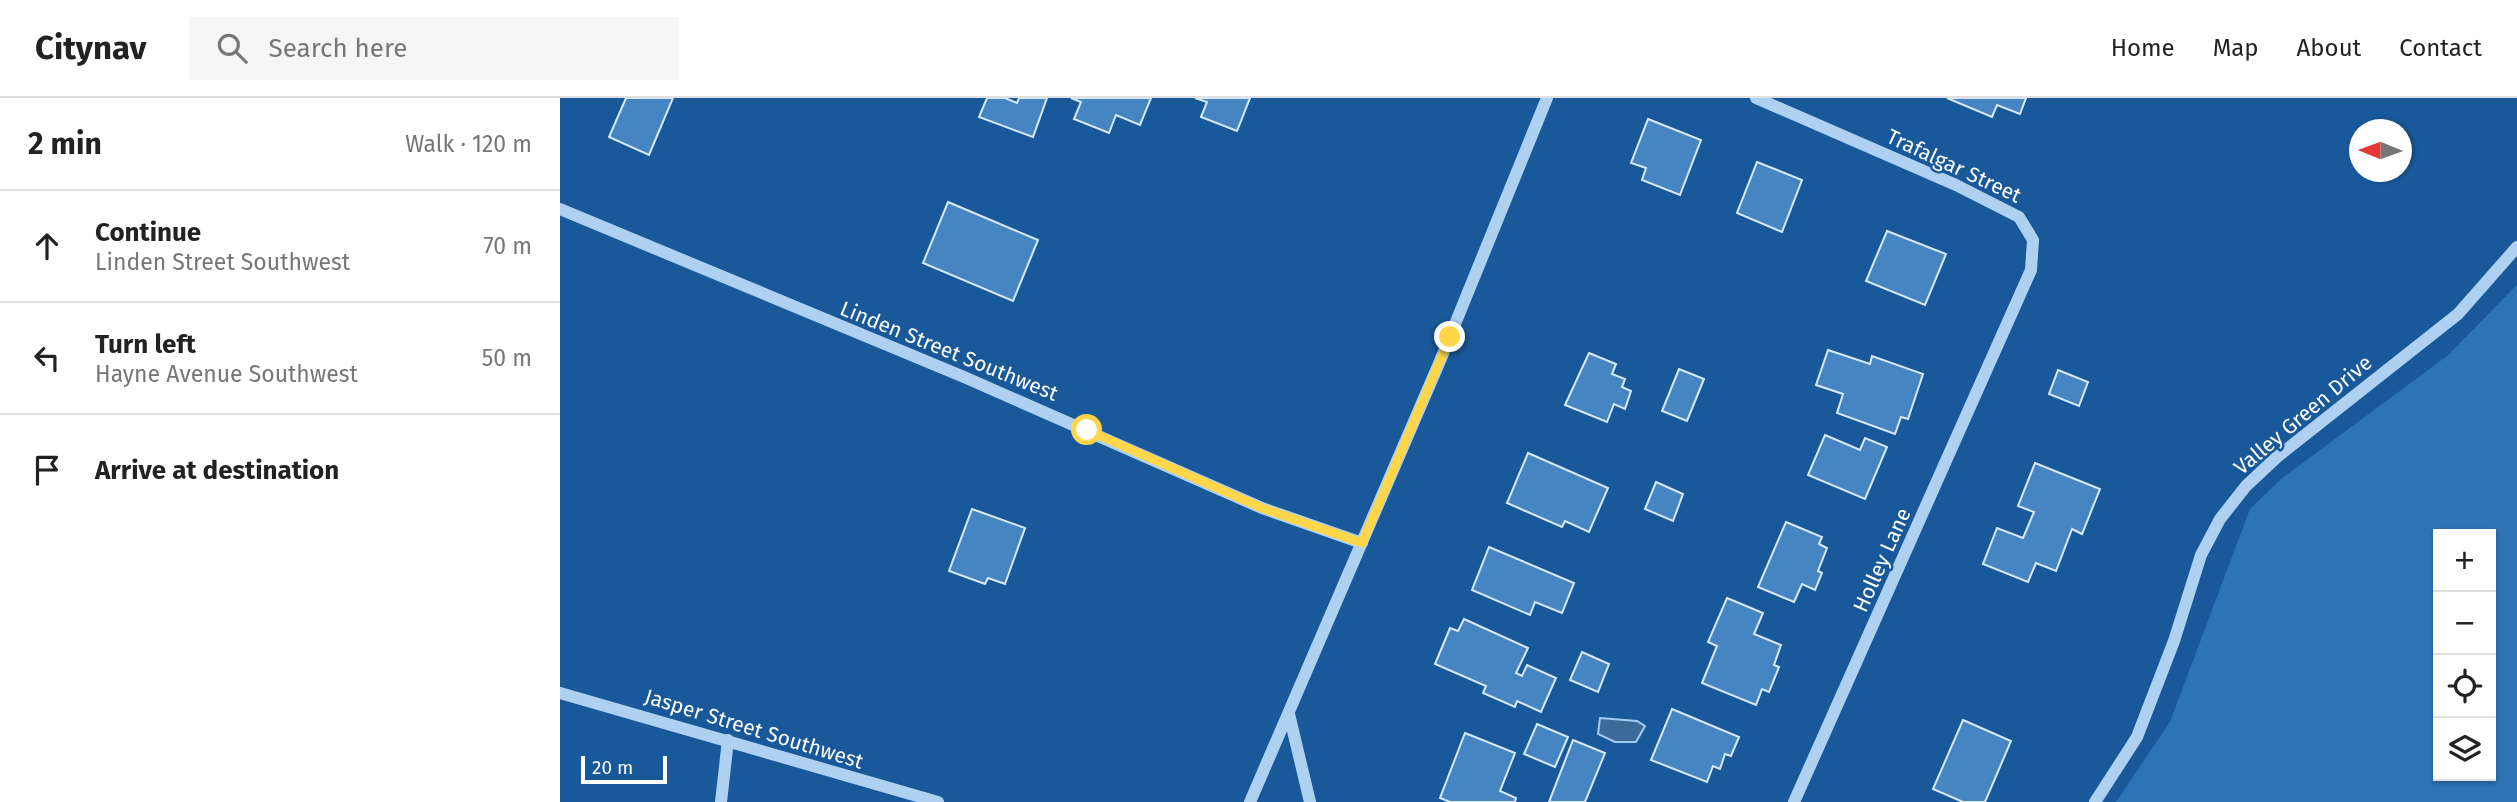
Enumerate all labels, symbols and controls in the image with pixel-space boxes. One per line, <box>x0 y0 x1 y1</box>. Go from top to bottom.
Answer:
search box <box>189 17 679 80</box>
text: Citynav <box>35 28 147 68</box>
icon: search <box>213 29 251 67</box>
text: Search here <box>269 33 407 64</box>
text: Home <box>2111 34 2175 62</box>
text: Map <box>2213 34 2259 62</box>
text: About <box>2297 34 2361 62</box>
text: Contact <box>2399 34 2482 62</box>
north arrow <box>2349 119 2412 182</box>
street label: Trafalgar Street <box>1883 123 2026 209</box>
text: 2 min <box>28 126 102 162</box>
text: Walk · 120 m <box>405 130 532 158</box>
text: Continue <box>95 217 201 248</box>
icon: ahead <box>28 227 66 265</box>
text: 70 m <box>483 232 532 260</box>
text: Linden Street Southwest <box>95 248 350 276</box>
street label: Linden Street Southwest <box>836 295 1062 407</box>
route end <box>1434 321 1465 352</box>
text: Turn left <box>95 329 196 360</box>
icon: left <box>28 339 66 377</box>
text: 50 m <box>482 344 532 372</box>
street label: Valley Green Drive <box>2229 350 2377 480</box>
text: Hayne Avenue Southwest <box>95 360 358 388</box>
route start <box>1071 414 1102 445</box>
icon: arrive <box>28 451 66 489</box>
text: Arrive at destination <box>95 455 339 486</box>
street label: Holley Lane <box>1847 504 1917 616</box>
map controls <box>2433 529 2496 781</box>
button: + <box>2433 529 2496 592</box>
button: − <box>2433 592 2496 655</box>
button: locate <box>2433 655 2496 718</box>
street label: Jasper Street Southwest <box>642 683 867 775</box>
button: layers <box>2433 718 2496 781</box>
scale bar <box>581 753 667 785</box>
text: 20 m <box>592 756 633 779</box>

